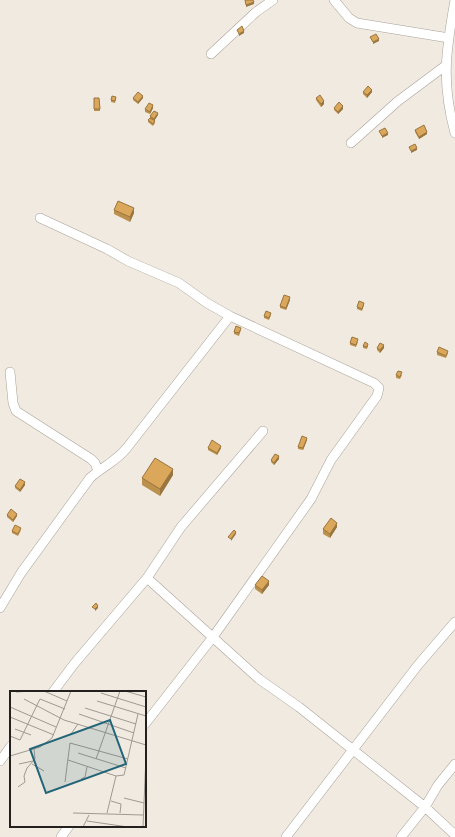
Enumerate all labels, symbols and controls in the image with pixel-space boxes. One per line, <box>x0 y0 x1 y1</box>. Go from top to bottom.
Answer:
inset map <box>10 691 146 827</box>

